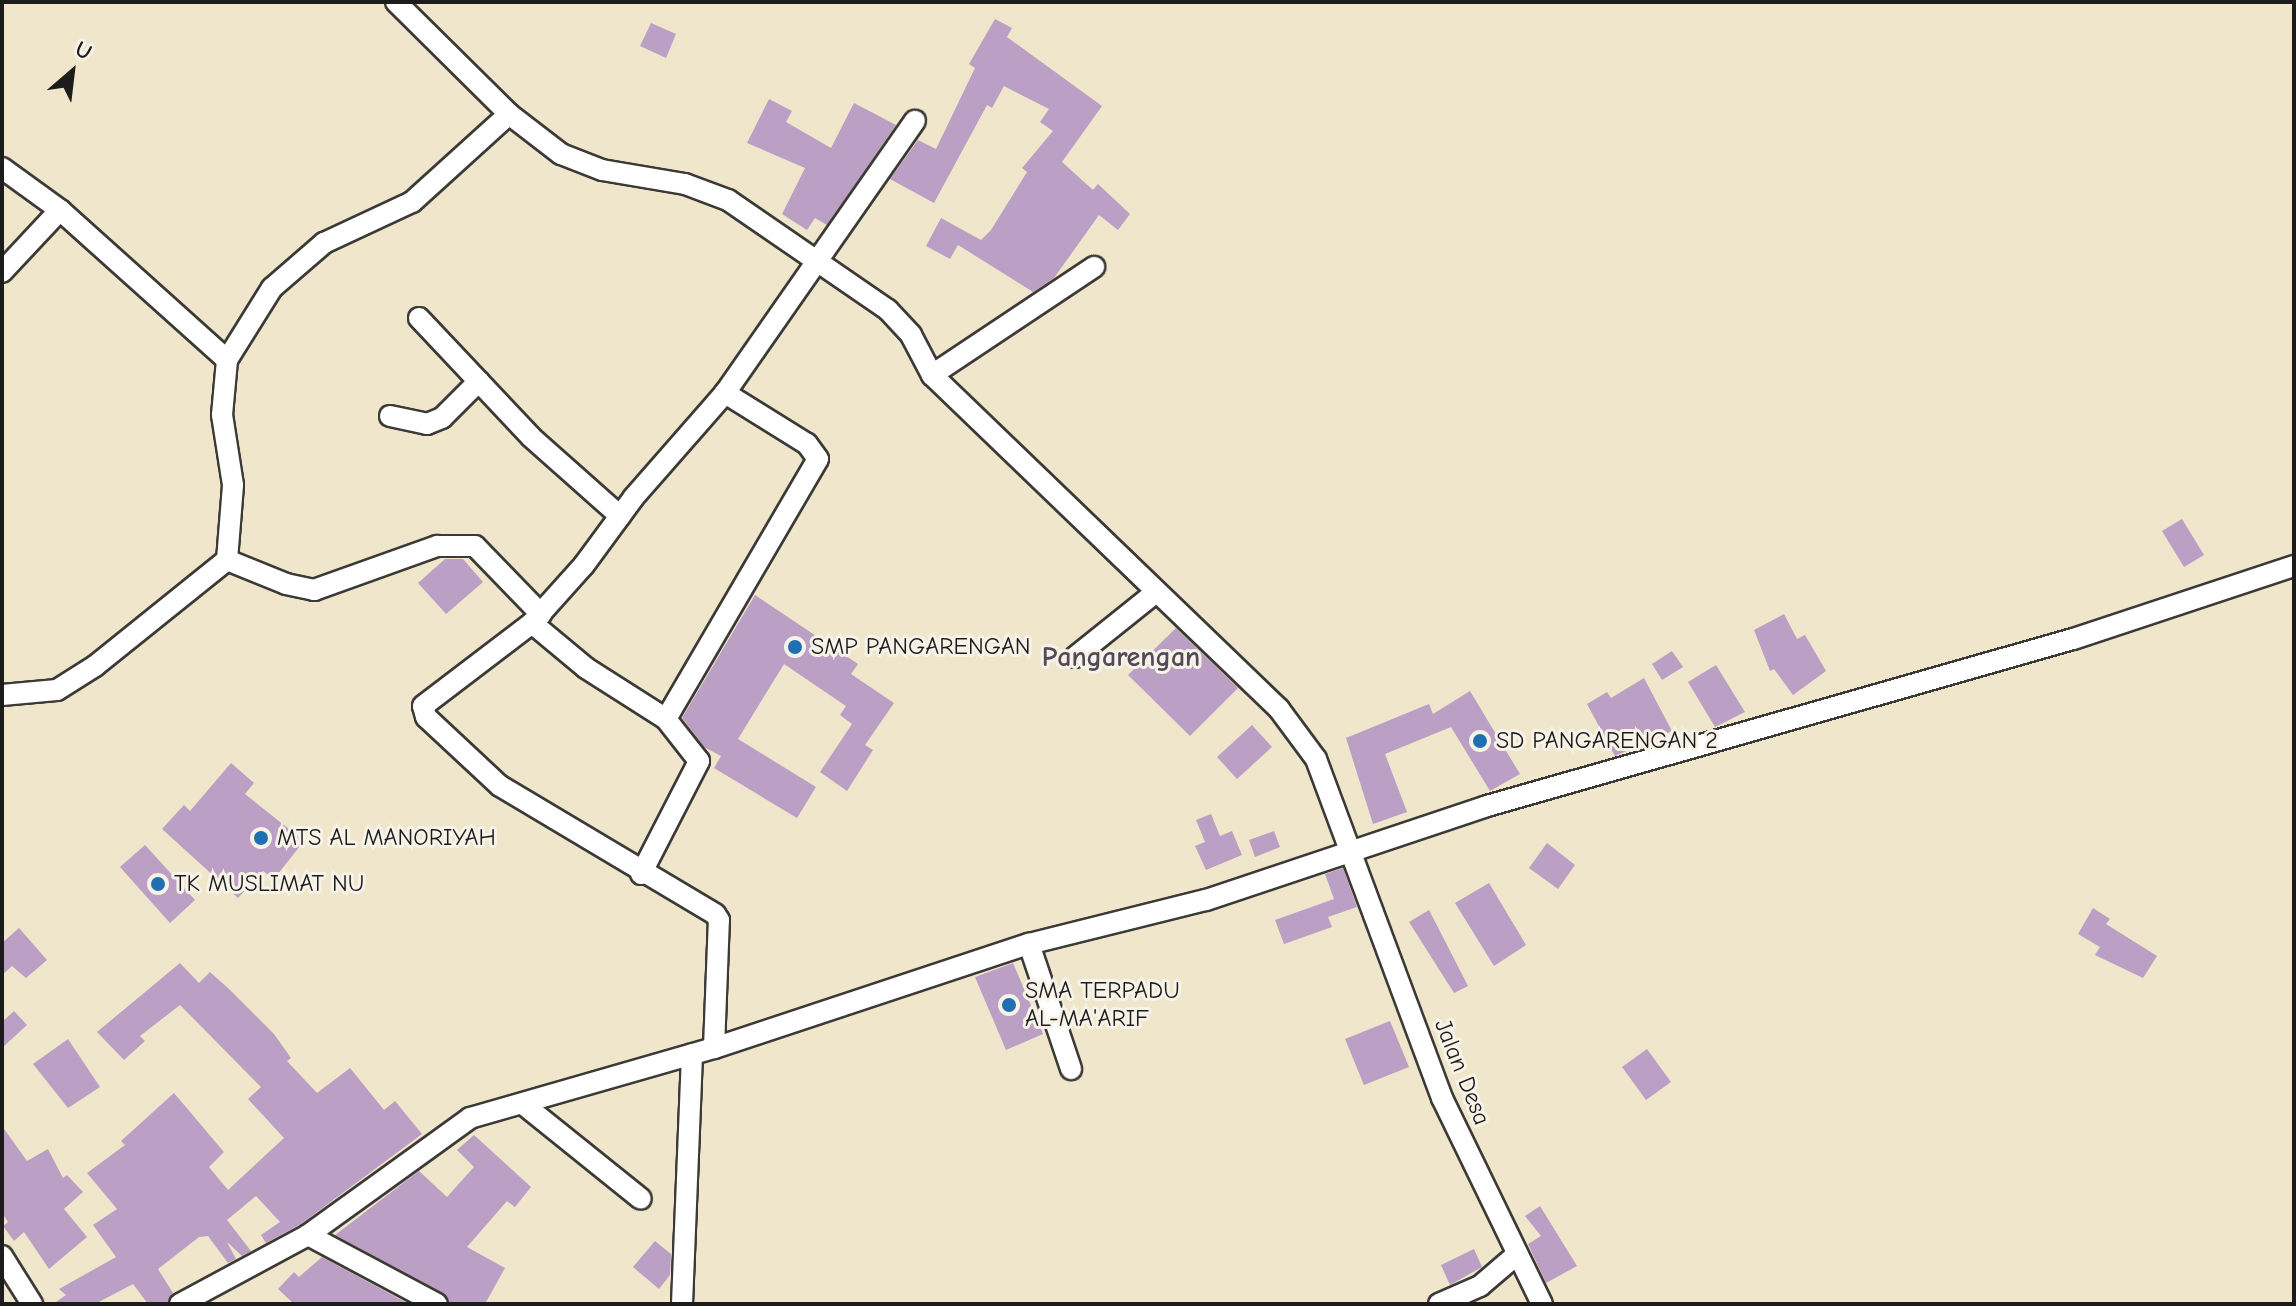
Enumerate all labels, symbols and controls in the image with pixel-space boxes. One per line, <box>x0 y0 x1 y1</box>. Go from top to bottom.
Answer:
north arrow <box>32 32 112 112</box>
text: U <box>71 36 96 66</box>
place label: SMP PANGARENGAN <box>811 633 1031 661</box>
marker: SMP PANGARENGAN <box>786 638 804 656</box>
district label: Pangarengan <box>1042 640 1200 674</box>
place label: SD PANGARENGAN 2 <box>1496 727 1718 755</box>
marker: SD PANGARENGAN 2 <box>1471 732 1489 750</box>
place label: MTS AL MANORIYAH <box>277 824 496 852</box>
marker: MTS AL MANORIYAH <box>252 829 270 847</box>
place label: TK MUSLIMAT NU <box>174 870 364 898</box>
marker: TK MUSLIMAT NU <box>149 875 167 893</box>
place label: SMA TERPADU AL-MA'ARIF <box>1025 977 1180 1033</box>
marker: SMA TERPADU AL-MA'ARIF <box>1000 996 1018 1014</box>
street label: Jalan Desa <box>1428 1015 1496 1129</box>

